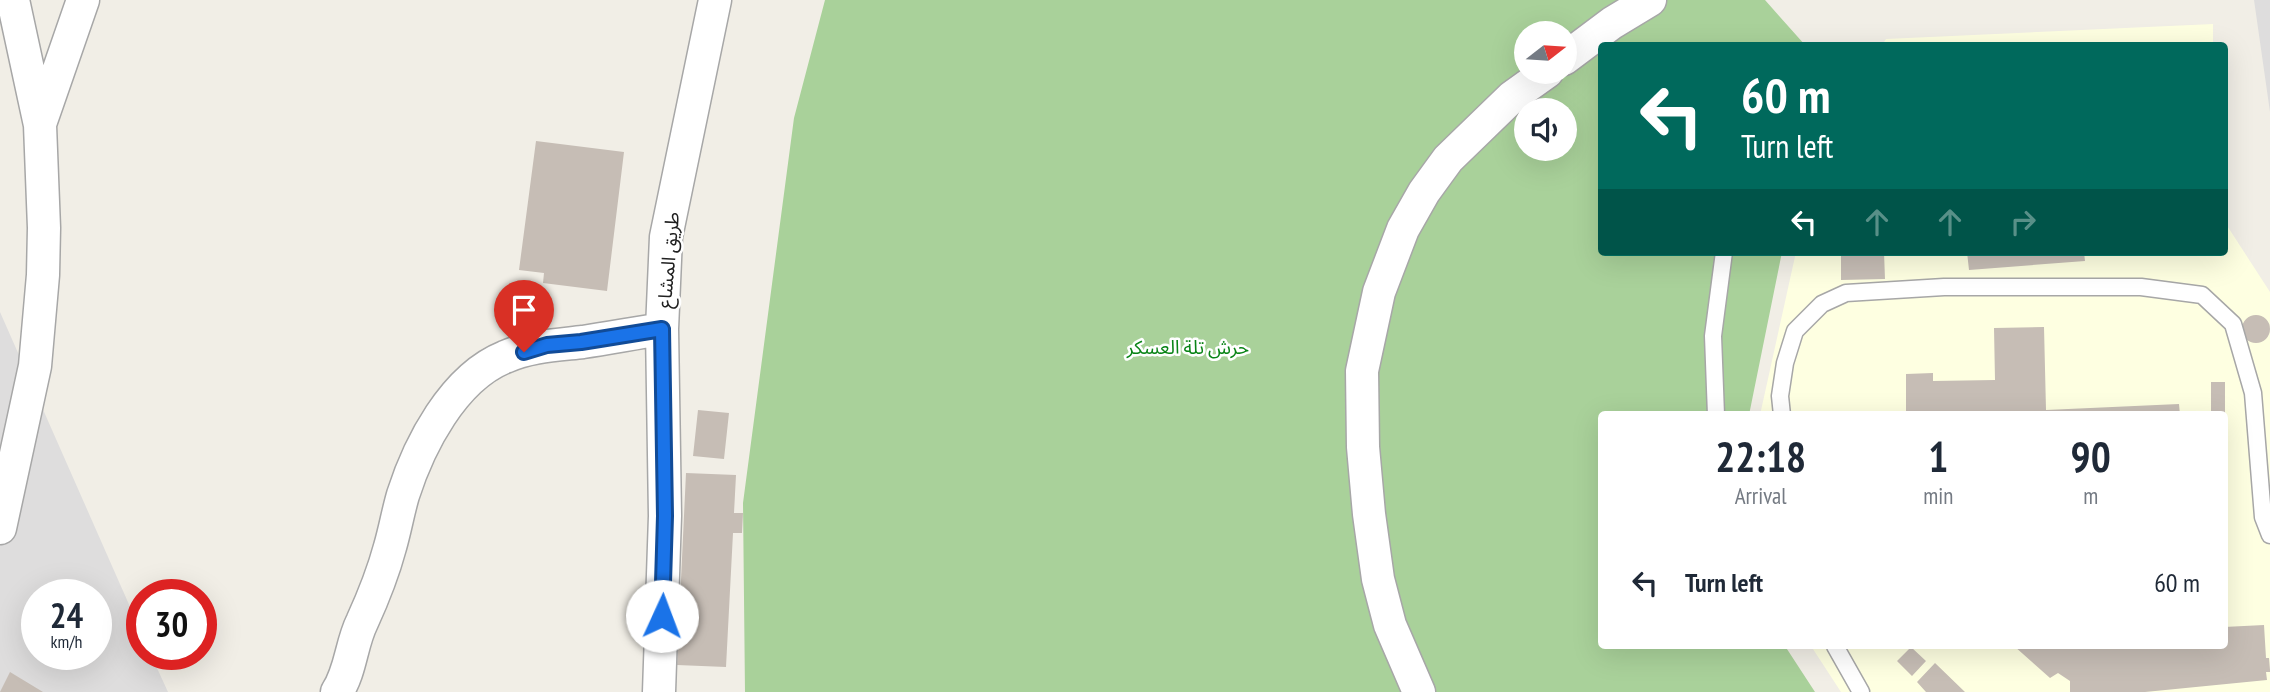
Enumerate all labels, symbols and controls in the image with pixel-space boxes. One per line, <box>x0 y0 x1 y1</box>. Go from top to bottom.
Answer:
north arrow <box>1514 21 1577 84</box>
map controls <box>1514 21 1577 161</box>
text: 60 m <box>1741 63 1830 127</box>
icon: left <box>1626 70 1717 161</box>
button: sound <box>1514 98 1577 161</box>
text: Turn left <box>1741 125 1833 167</box>
icon: left <box>1785 203 1823 241</box>
icon: ahead <box>1858 203 1896 241</box>
icon: ahead <box>1931 203 1969 241</box>
icon: right <box>2004 203 2042 241</box>
street label: طريق المشاع <box>652 211 686 309</box>
pin <box>494 280 554 352</box>
icon: arrive <box>505 291 543 329</box>
park label: حرش تلة العسكر <box>1126 335 1249 359</box>
text: 22:18 <box>1715 429 1806 484</box>
text: 1 <box>1928 429 1948 484</box>
text: 90 <box>2071 429 2111 484</box>
text: Arrival <box>1735 481 1787 510</box>
text: min <box>1923 481 1953 510</box>
text: m <box>2083 481 2098 510</box>
icon: left <box>1626 564 1664 602</box>
text: Turn left <box>1685 566 1763 599</box>
text: 60 m <box>2154 566 2200 599</box>
speed limit sign: 30 <box>126 579 217 670</box>
position arrow <box>625 579 699 653</box>
text: 24 <box>50 592 83 638</box>
text: km/h <box>51 630 82 653</box>

